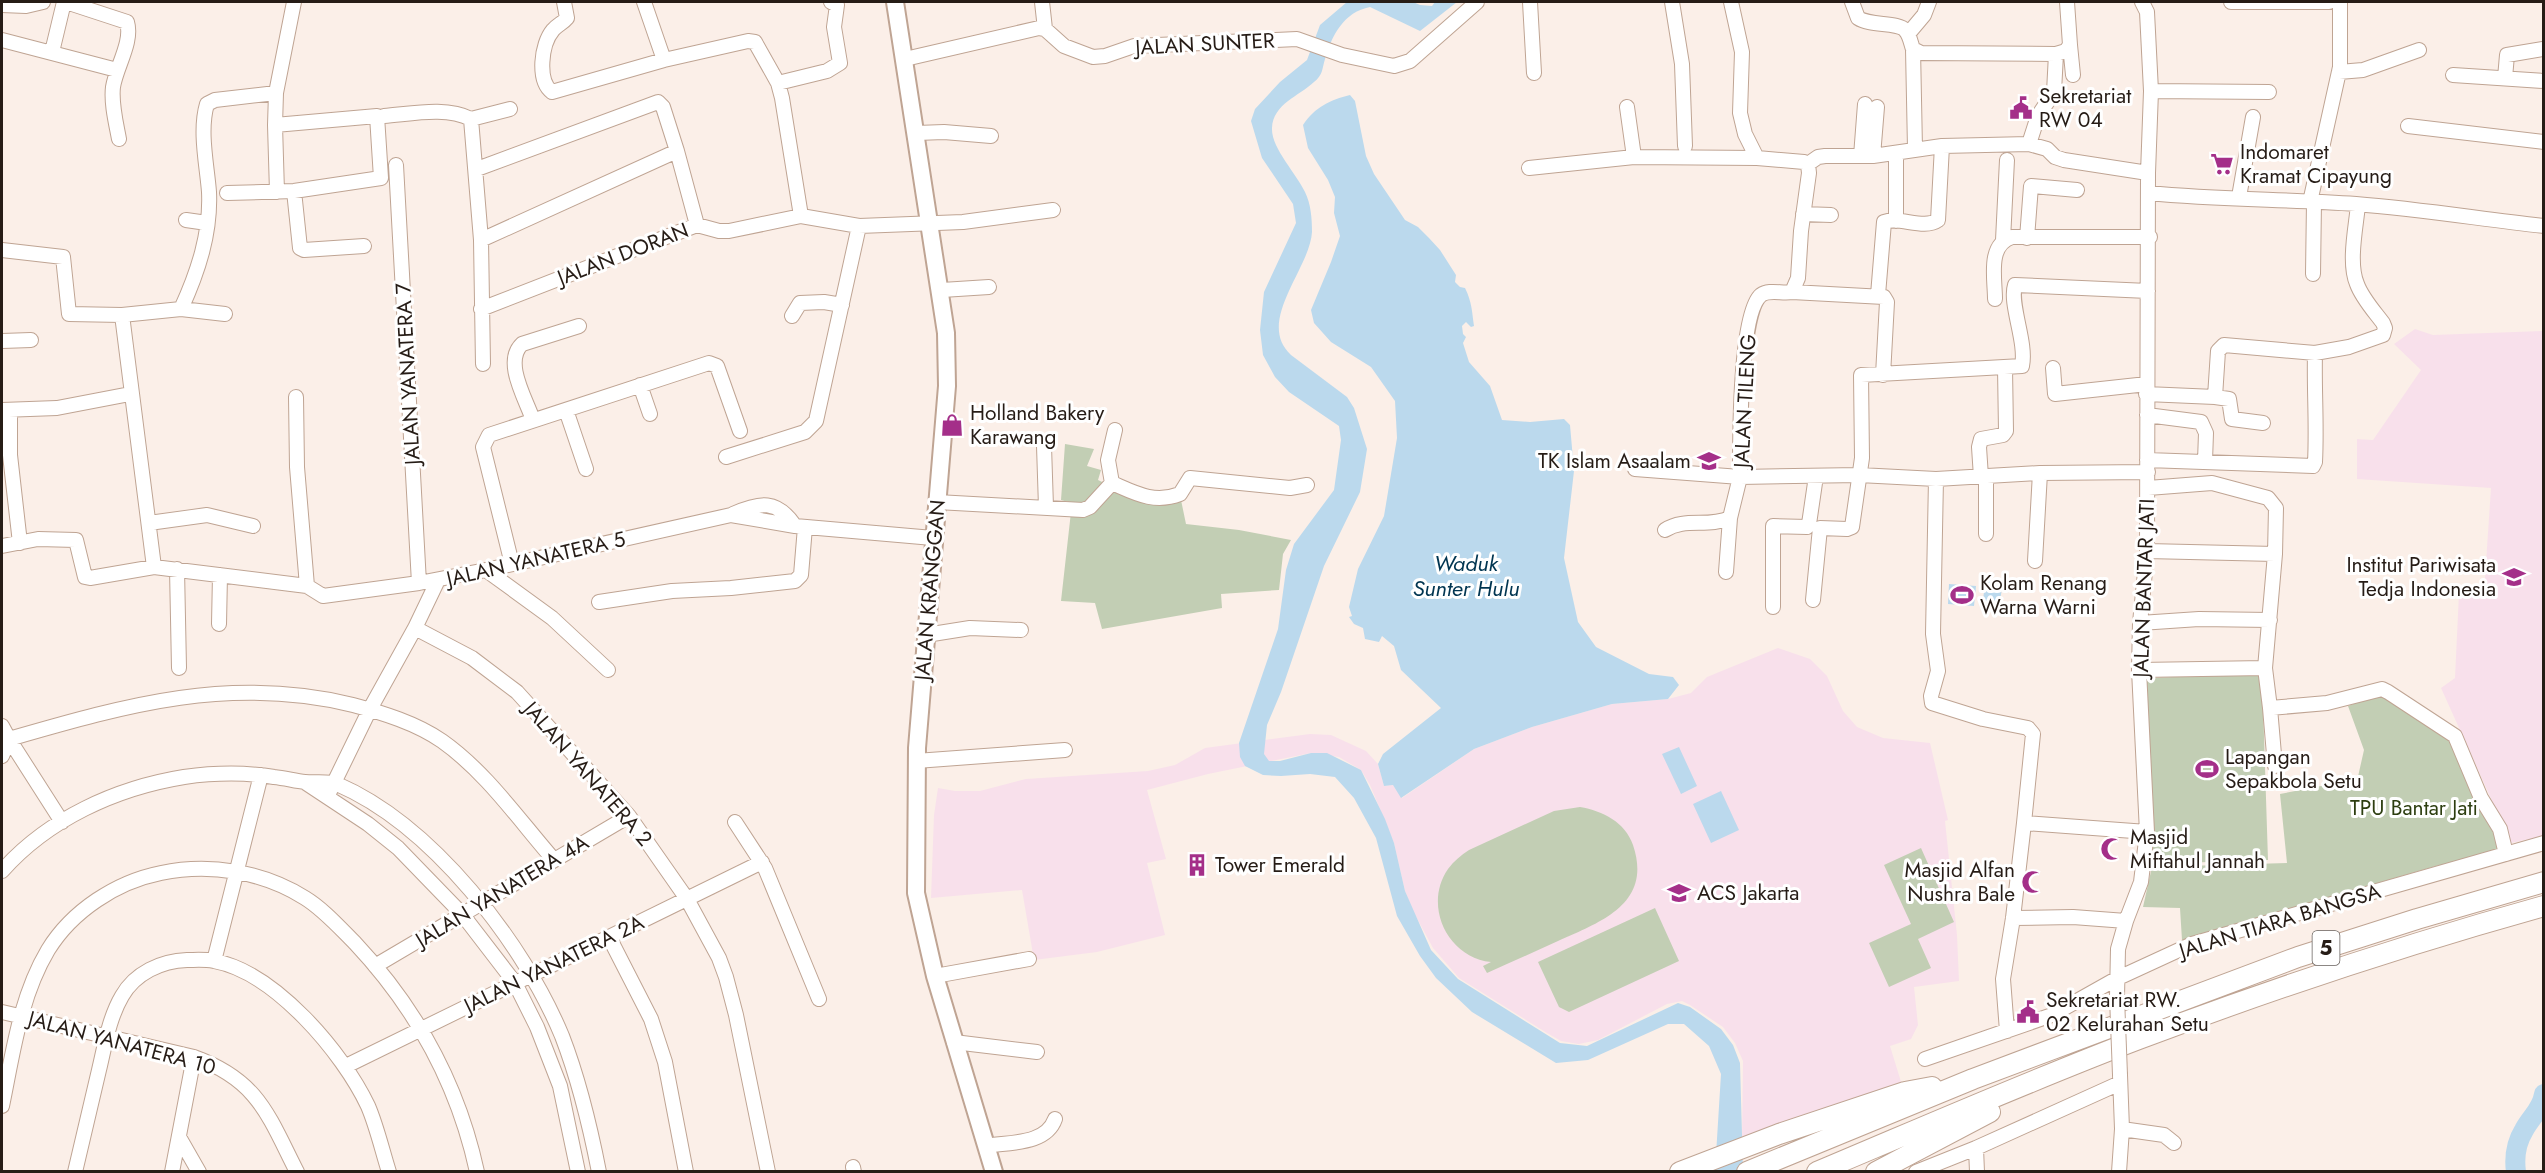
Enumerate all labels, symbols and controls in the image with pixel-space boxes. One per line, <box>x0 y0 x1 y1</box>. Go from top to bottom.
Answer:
street label: JALAN SUNTER <box>1132 25 1276 63</box>
place label: Sekretariat RW 04 <box>2039 81 2131 135</box>
public building icon: Sekretariat RW 04 <box>2008 95 2034 121</box>
place label: Indomaret Kramat Cipayung <box>2240 137 2392 191</box>
supermarket icon: Indomaret Kramat Cipayung <box>2209 151 2235 177</box>
street label: JALAN DORAN <box>550 215 693 294</box>
street label: JALAN YANATERA 7 <box>388 282 428 469</box>
street label: JALAN TILENG <box>1726 333 1763 472</box>
place label: Holland Bakery Karawang <box>970 398 1105 452</box>
shop icon: Holland Bakery Karawang <box>939 412 965 438</box>
place label: TK Islam Asaalam <box>1538 446 1691 476</box>
school or university icon: TK Islam Asaalam <box>1696 448 1722 474</box>
street label: JALAN KRANGGAN <box>907 498 953 685</box>
street label: JALAN BANTAR JATI <box>2126 498 2162 681</box>
street label: JALAN YANATERA 5 <box>441 524 628 595</box>
water label: Waduk Sunter Hulu <box>1413 547 1519 604</box>
place label: Institut Pariwisata Tedja Indonesia <box>2346 550 2496 604</box>
school or university icon: Institut Pariwisata Tedja Indonesia <box>2501 564 2527 590</box>
place label: Kolam Renang Warna Warni <box>1980 568 2107 622</box>
sports icon: Kolam Renang Warna Warni <box>1949 582 1975 608</box>
street label: JALAN YANATERA 2 <box>515 693 659 853</box>
place label: Lapangan Sepakbola Setu <box>2225 742 2362 796</box>
sports icon: Lapangan Sepakbola Setu <box>2194 756 2220 782</box>
park label: TPU Bantar Jati <box>2350 793 2478 823</box>
place label: Masjid Miftahul Jannah <box>2130 822 2265 876</box>
street label: JALAN YANATERA 4A <box>407 827 594 956</box>
mosque icon: Masjid Miftahul Jannah <box>2099 836 2125 862</box>
place label: Tower Emerald <box>1215 850 1345 880</box>
building icon: Tower Emerald <box>1184 852 1210 878</box>
place label: Masjid Alfan Nushra Bale <box>1905 855 2015 909</box>
mosque icon: Masjid Alfan Nushra Bale <box>2020 869 2046 895</box>
street label: JALAN TIARA BANGSA <box>2173 876 2385 967</box>
place label: ACS Jakarta <box>1697 878 1799 908</box>
school or university icon: ACS Jakarta <box>1666 880 1692 906</box>
street label: JALAN YANATERA 2A <box>456 907 649 1022</box>
road number: 5 <box>2312 931 2340 965</box>
place label: Sekretariat RW. 02 Kelurahan Setu <box>2046 985 2209 1039</box>
public building icon: Sekretariat RW. 02 Kelurahan Setu <box>2015 999 2041 1025</box>
street label: JALAN YANATERA 10 <box>22 1003 219 1082</box>

